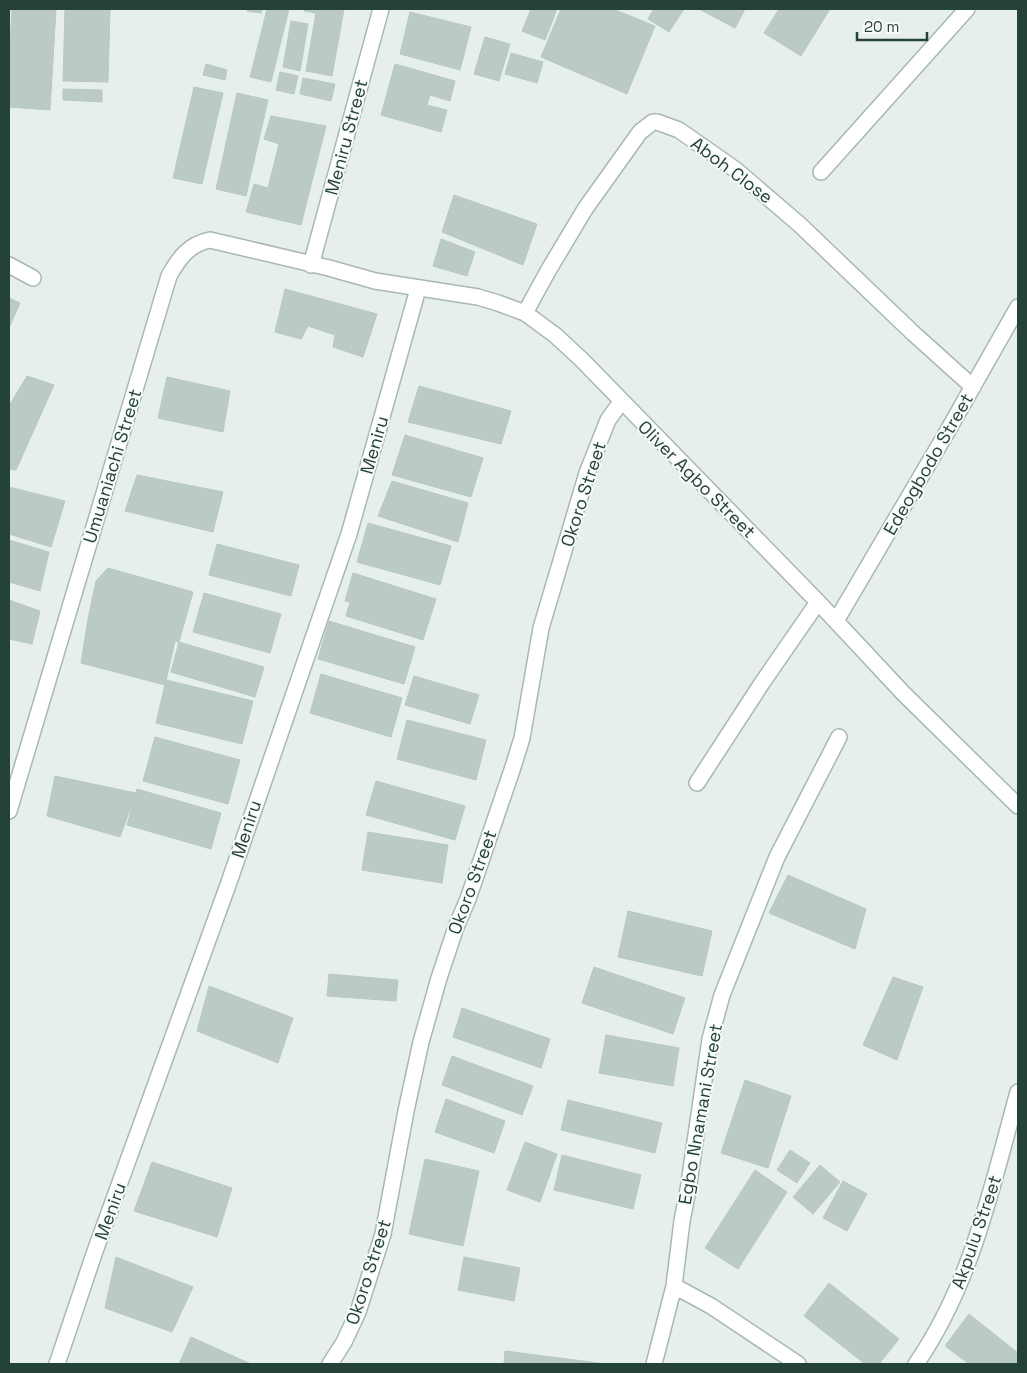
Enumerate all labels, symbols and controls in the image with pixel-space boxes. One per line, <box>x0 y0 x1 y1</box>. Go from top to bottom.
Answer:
scale bar <box>857 10 927 42</box>
text: 20 m <box>864 17 899 36</box>
street label: Meniru Street <box>319 76 373 198</box>
street label: Aboh Close <box>686 132 778 208</box>
street label: Umuaniachi Street <box>78 386 146 546</box>
street label: Edeogbodo Street <box>878 389 978 539</box>
street label: Meniru <box>355 413 393 477</box>
street label: Oliver Agbo Street <box>633 415 761 543</box>
street label: Okoro Street <box>555 438 611 550</box>
street label: Meniru <box>226 797 266 861</box>
street label: Okoro Street <box>442 827 502 937</box>
street label: Egbo Nnamani Street <box>673 1022 727 1206</box>
street label: Akpulu Street <box>946 1172 1006 1292</box>
street label: Meniru <box>89 1179 131 1243</box>
street label: Okoro Street <box>340 1216 396 1328</box>

